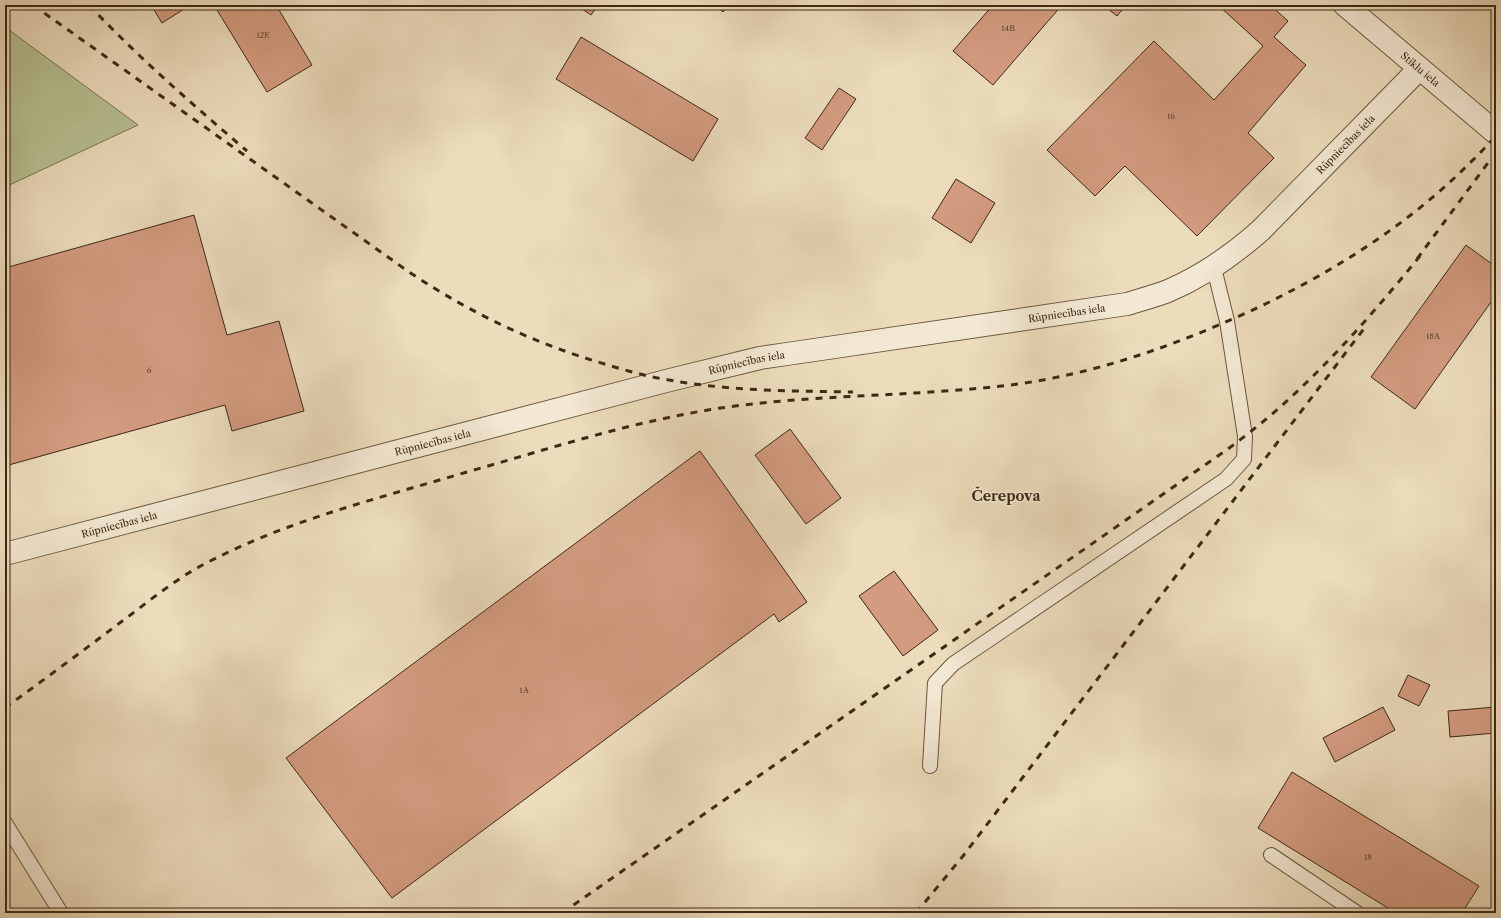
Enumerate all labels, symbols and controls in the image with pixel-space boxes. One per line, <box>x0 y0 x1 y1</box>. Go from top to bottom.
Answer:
house number: 14B <box>1001 23 1015 33</box>
house number: 12E <box>256 30 270 40</box>
street label: Stiklu iela <box>1398 49 1443 90</box>
house number: 16 <box>1167 111 1175 121</box>
street label: Rūpniecības iela <box>1313 111 1378 177</box>
street label: Rūpniecības iela <box>1027 301 1107 325</box>
house number: 18A <box>1426 331 1441 341</box>
street label: Rūpniecības iela <box>707 348 786 377</box>
house number: 6 <box>147 365 152 375</box>
street label: Rūpniecības iela <box>393 426 473 458</box>
district label: Čerepova <box>971 486 1041 505</box>
street label: Rūpniecības iela <box>80 508 159 540</box>
house number: 1A <box>519 685 530 695</box>
house number: 18 <box>1364 852 1372 862</box>

